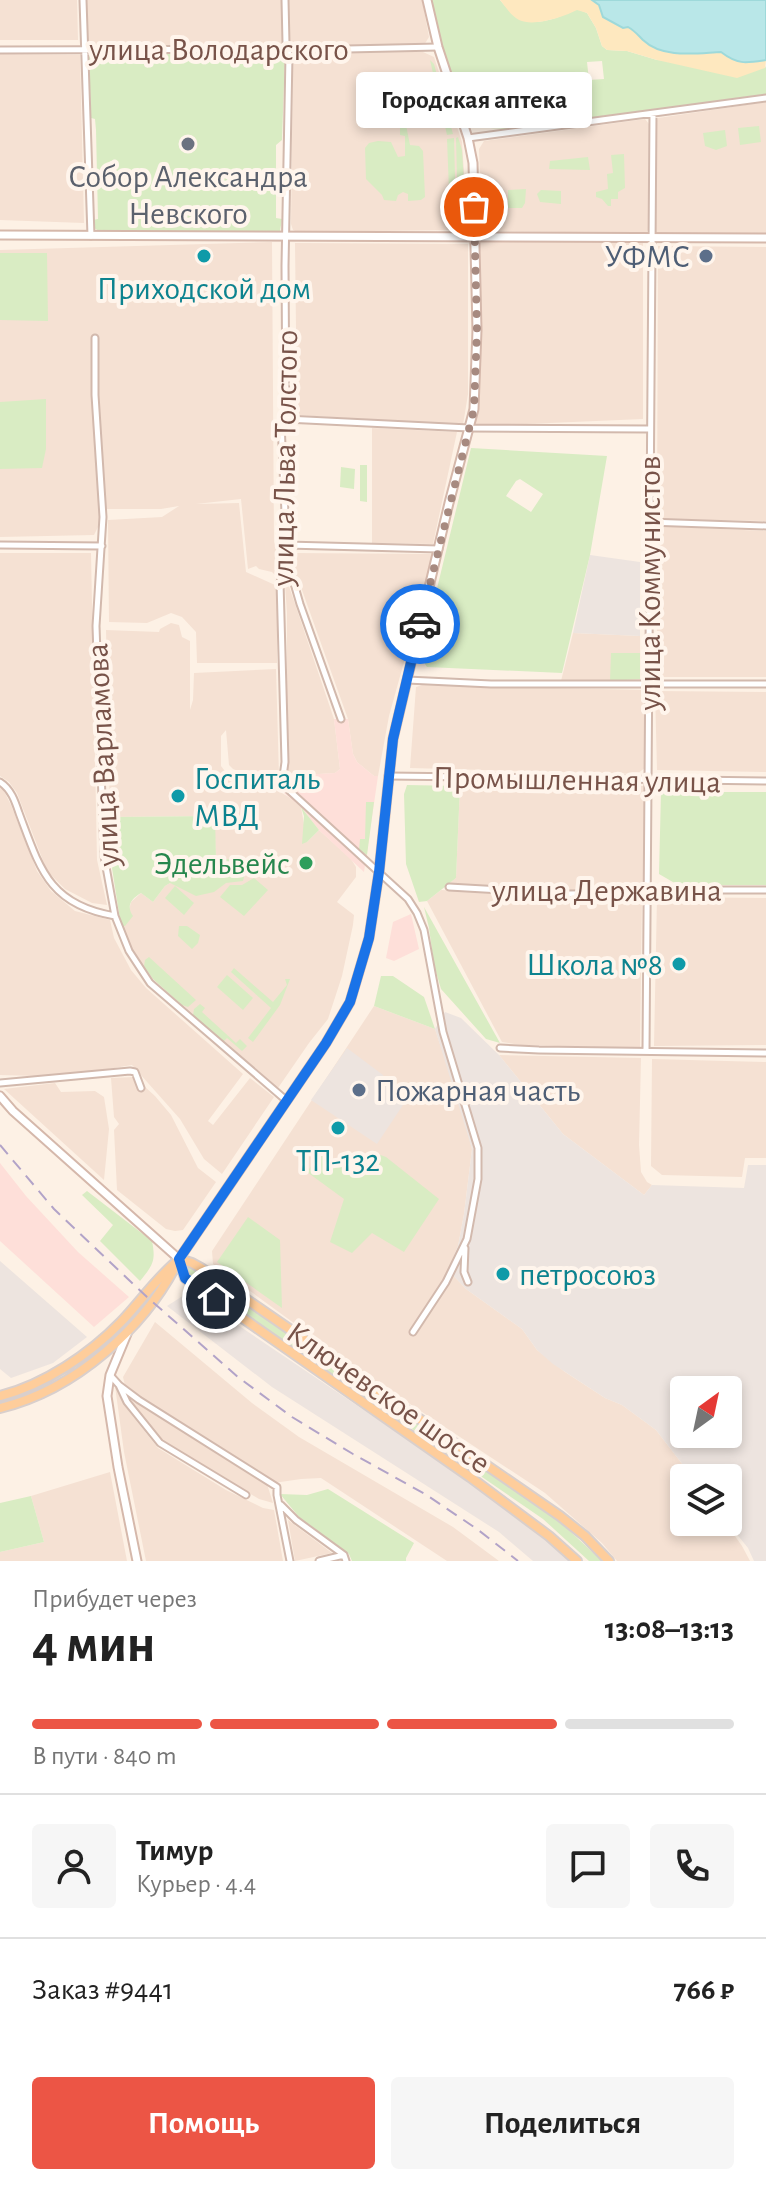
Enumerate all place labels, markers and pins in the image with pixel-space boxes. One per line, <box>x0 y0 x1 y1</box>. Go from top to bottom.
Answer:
callout: Городская аптека <box>356 71 592 127</box>
marker: Собор Александра Невского <box>179 135 197 153</box>
place label: Собор Александра Невского <box>68 161 308 230</box>
pin <box>440 173 508 241</box>
place label: УФМС <box>605 241 690 273</box>
marker: Приходской дом <box>195 247 213 265</box>
marker: УФМС <box>697 247 715 265</box>
place label: Приходской дом <box>97 273 311 305</box>
place label: Госпиталь МВД <box>194 763 321 832</box>
marker: Госпиталь МВД <box>169 787 187 805</box>
place label: Эдельвейс <box>154 848 290 880</box>
marker: Эдельвейс <box>297 854 315 872</box>
place label: Школа №8 <box>526 949 663 981</box>
marker: Школа №8 <box>670 955 688 973</box>
place label: Пожарная часть <box>375 1075 581 1107</box>
marker: Пожарная часть <box>350 1081 368 1099</box>
marker: ТП-132 <box>329 1119 347 1137</box>
place label: ТП-132 <box>296 1145 380 1177</box>
place label: петросоюз <box>519 1259 656 1291</box>
pin <box>182 1265 250 1333</box>
marker: петросоюз <box>494 1265 512 1283</box>

